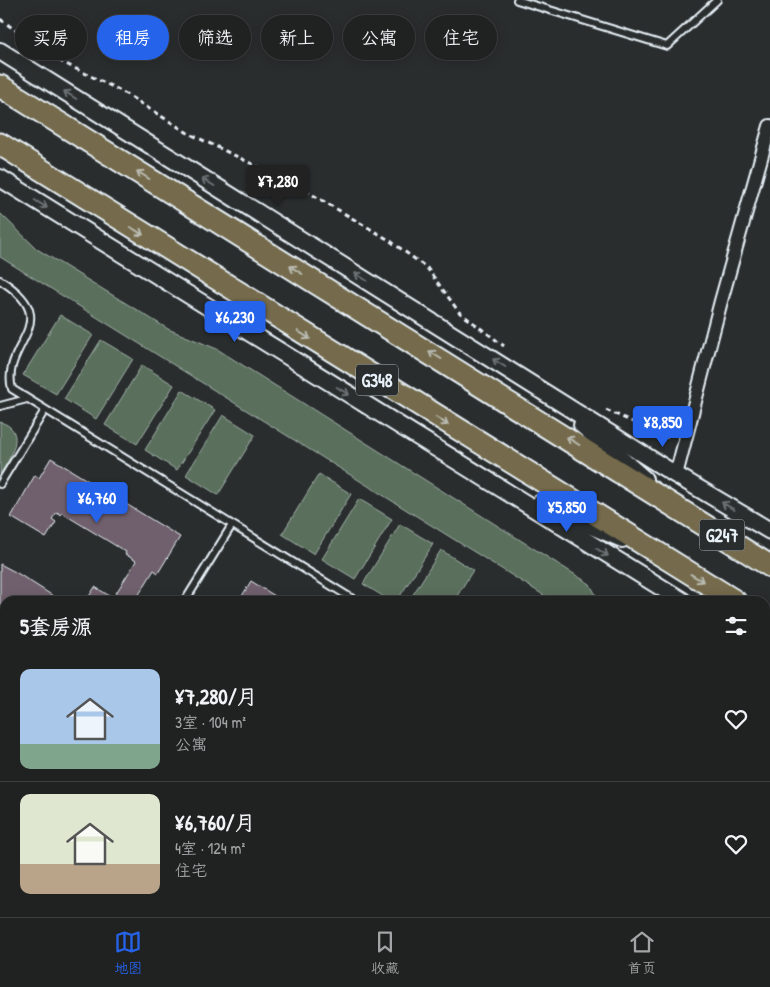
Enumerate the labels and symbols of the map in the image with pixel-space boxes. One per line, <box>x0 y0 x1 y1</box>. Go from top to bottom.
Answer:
one-way arrow <box>64 90 78 100</box>
pin: ¥7,280 <box>237 164 319 207</box>
one-way arrow <box>137 170 151 180</box>
one-way arrow <box>202 176 216 186</box>
one-way arrow <box>34 199 48 209</box>
one-way arrow <box>129 226 143 236</box>
one-way arrow <box>290 264 304 274</box>
one-way arrow <box>354 272 368 282</box>
pin: ¥6,230 <box>194 300 276 343</box>
one-way arrow <box>297 330 311 340</box>
one-way arrow <box>428 350 442 360</box>
one-way arrow <box>492 358 506 368</box>
road number: G348 <box>356 364 398 396</box>
one-way arrow <box>335 387 349 397</box>
pin: ¥8,850 <box>622 406 704 448</box>
one-way arrow <box>435 416 449 426</box>
one-way arrow <box>566 436 580 446</box>
pin: ¥6,760 <box>56 482 138 524</box>
pin: ¥5,850 <box>526 490 608 533</box>
one-way arrow <box>722 501 736 511</box>
road number: G247 <box>700 520 744 550</box>
one-way arrow <box>595 548 609 558</box>
one-way arrow <box>690 574 704 584</box>

